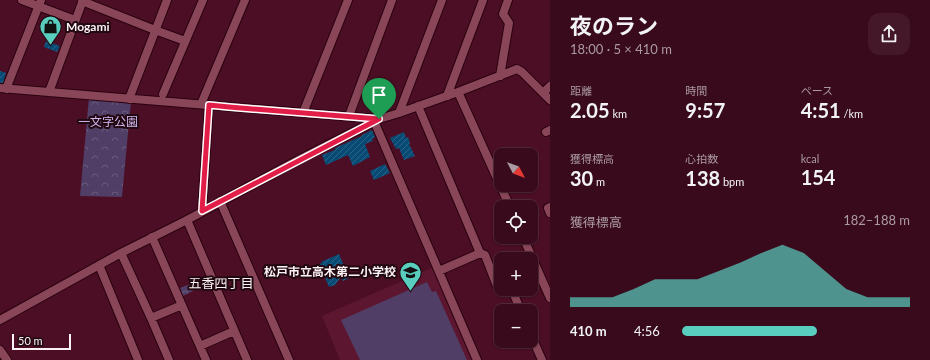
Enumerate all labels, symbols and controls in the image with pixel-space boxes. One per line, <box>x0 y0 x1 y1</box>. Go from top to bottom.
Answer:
text: 夜のラン <box>570 12 658 39</box>
button: share <box>868 13 910 55</box>
shop icon: Mogami <box>38 14 64 47</box>
place label: Mogami <box>66 19 110 34</box>
text: 18:00 · 5 × 410 m <box>570 41 672 57</box>
pin <box>362 78 396 119</box>
icon: arrive <box>368 84 390 106</box>
text: 距離 <box>570 84 592 97</box>
text: 時間 <box>685 84 707 97</box>
text: ペース <box>801 84 833 97</box>
text: 2.05 <box>570 98 610 122</box>
text: 9:57 <box>685 98 725 122</box>
text: 4:51 <box>801 98 841 122</box>
text: km <box>610 107 627 120</box>
text: /km <box>841 107 863 120</box>
park label: 一文字公園 <box>78 114 138 129</box>
north arrow <box>494 148 538 192</box>
map controls <box>494 148 538 348</box>
text: 獲得標高 <box>570 152 614 165</box>
text: 心拍数 <box>685 152 718 165</box>
text: kcal <box>801 152 819 165</box>
text: 154 <box>801 165 835 189</box>
text: 30 <box>570 166 593 190</box>
text: 138 <box>685 166 720 190</box>
text: m <box>593 175 605 188</box>
text: bpm <box>720 175 744 188</box>
button: locate <box>494 200 538 244</box>
text: 182–188 m <box>843 212 910 228</box>
text: 獲得標高 <box>570 214 622 230</box>
button: + <box>494 252 538 296</box>
school or university icon: 松戸市立高木第二小学校 <box>398 259 424 292</box>
place label: 松戸市立高木第二小学校 <box>264 264 396 279</box>
district label: 五香四丁目 <box>188 275 254 291</box>
button: − <box>494 304 538 348</box>
text: 410 m <box>570 323 607 339</box>
text: 4:56 <box>634 323 660 339</box>
scale bar <box>12 332 71 351</box>
text: 50 m <box>18 334 43 347</box>

